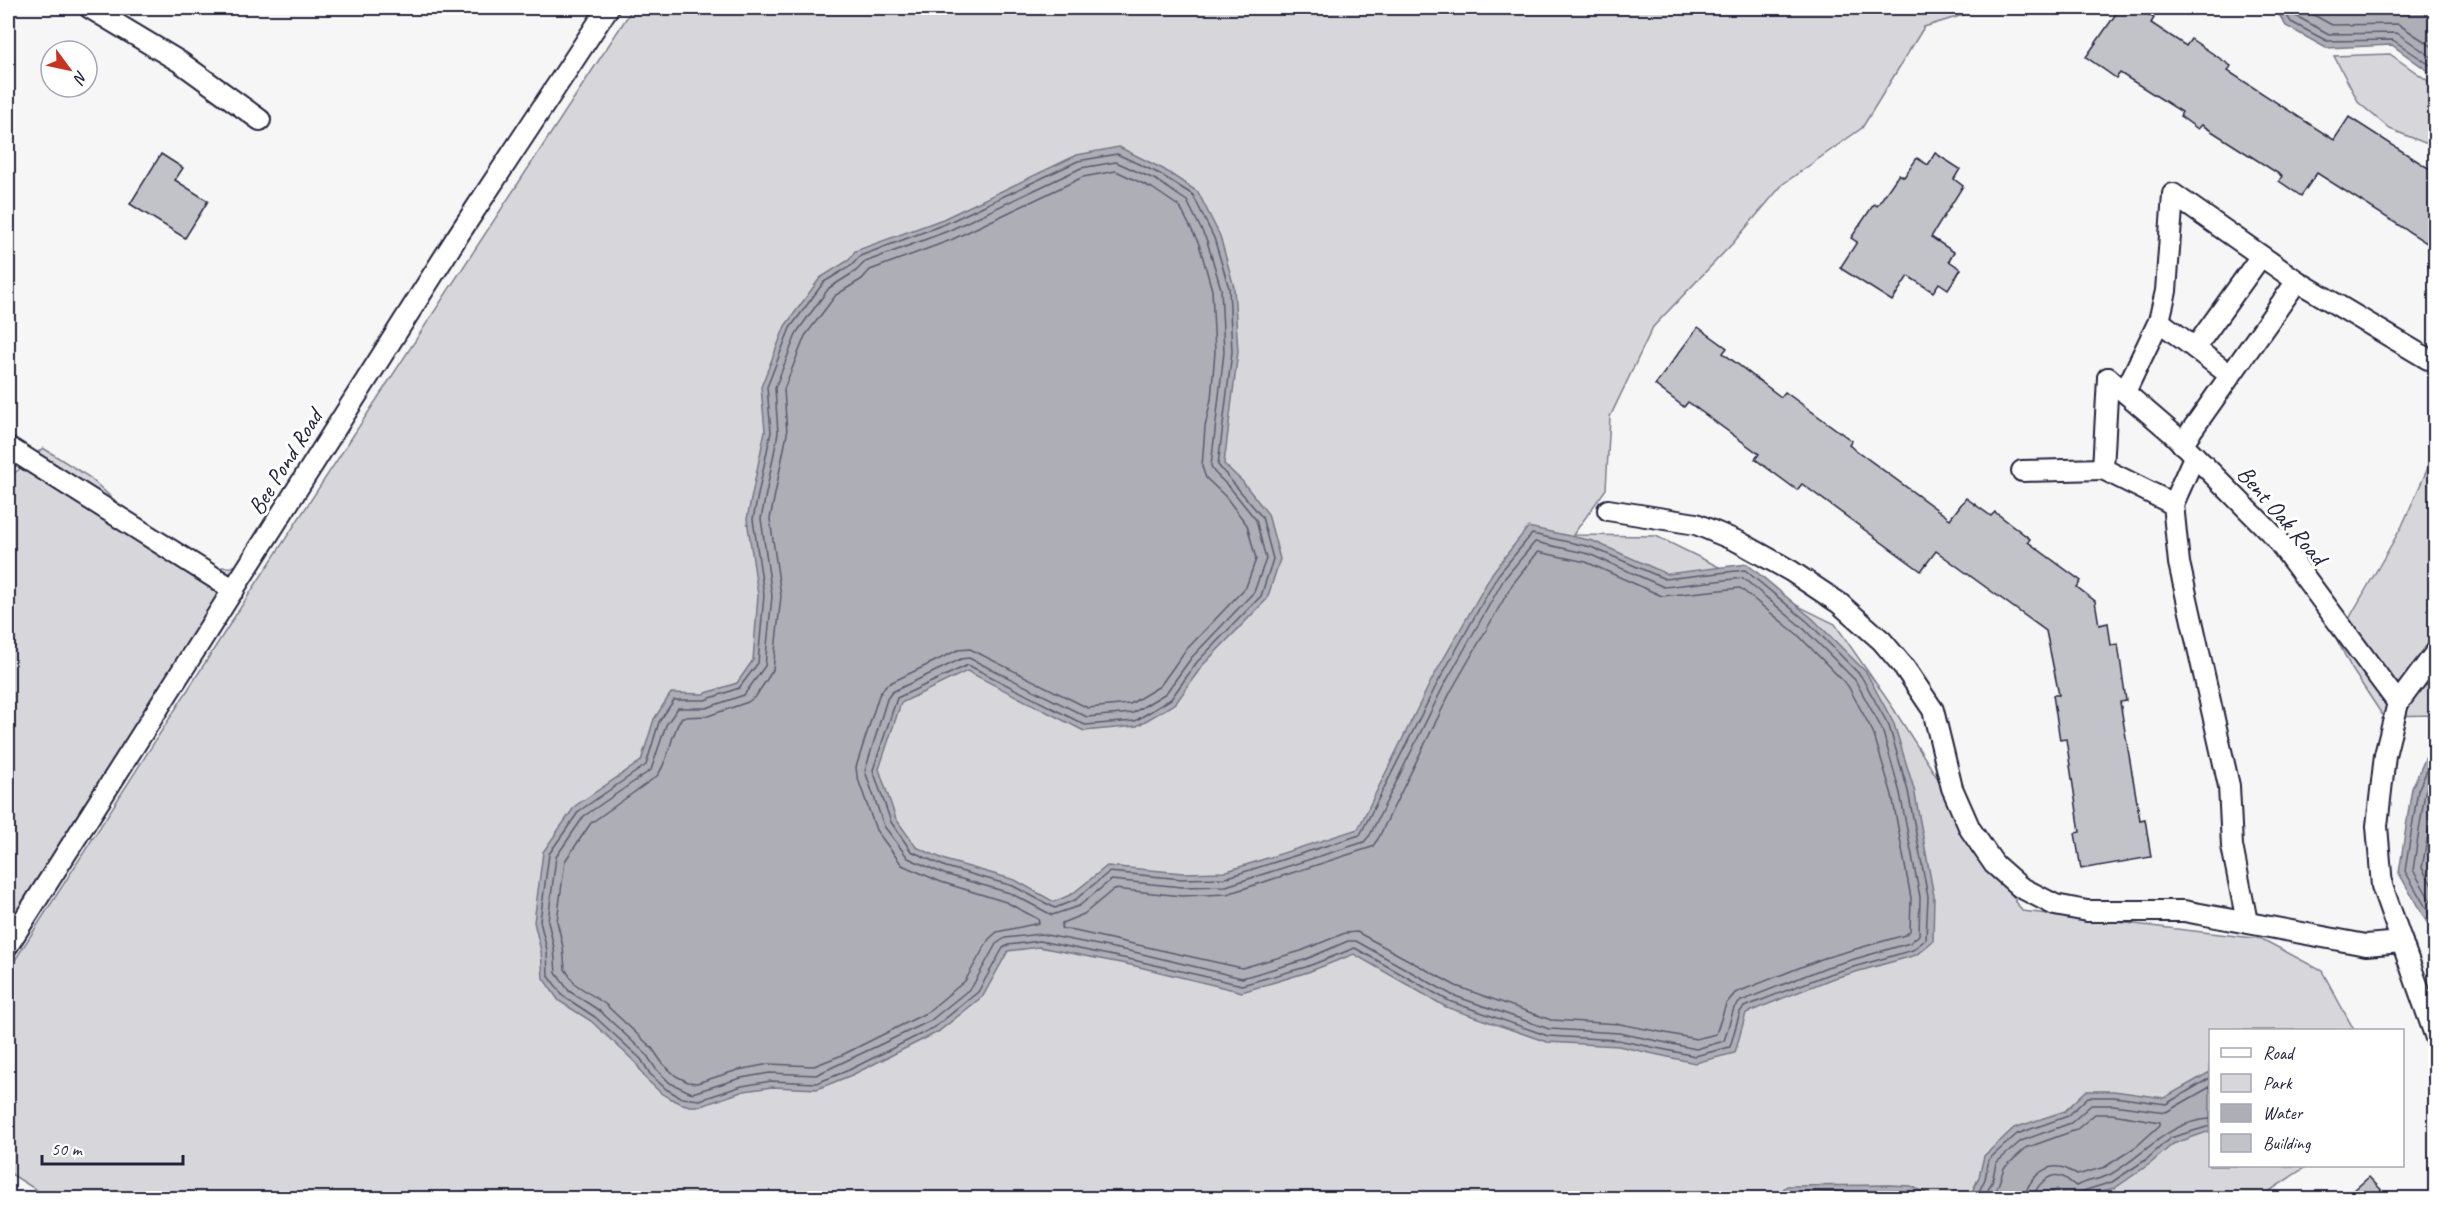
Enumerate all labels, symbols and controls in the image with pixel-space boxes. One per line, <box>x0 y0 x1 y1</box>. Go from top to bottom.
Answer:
north arrow <box>39 39 99 99</box>
text: N <box>68 67 92 89</box>
street label: Bee Pond Road <box>241 401 331 520</box>
street label: Bent Oak Road <box>2231 459 2336 574</box>
legend <box>2209 1029 2404 1167</box>
text: Road <box>2263 1042 2296 1064</box>
text: Park <box>2263 1072 2293 1094</box>
text: Water <box>2263 1102 2304 1124</box>
scale bar <box>42 1128 183 1166</box>
text: Building <box>2263 1132 2312 1154</box>
text: 50 m <box>51 1138 84 1160</box>

